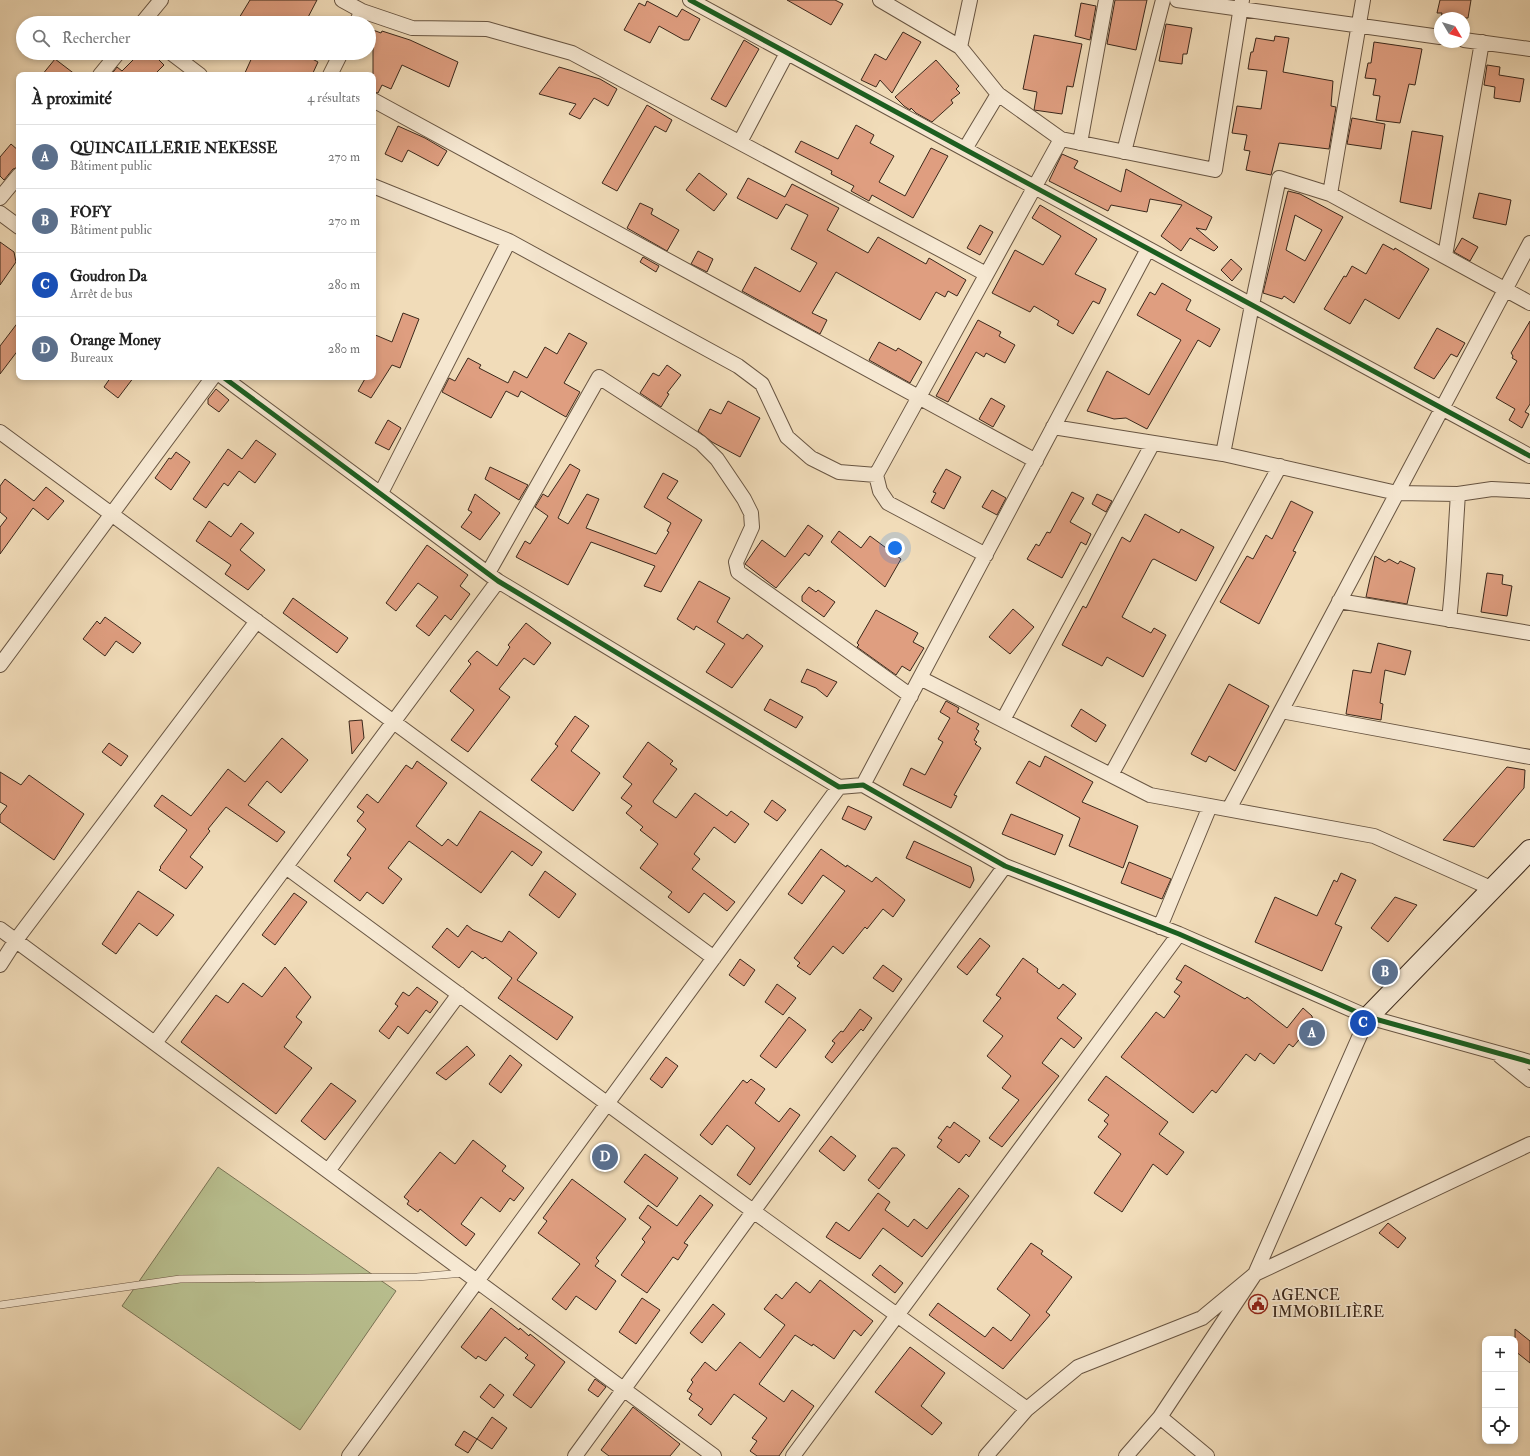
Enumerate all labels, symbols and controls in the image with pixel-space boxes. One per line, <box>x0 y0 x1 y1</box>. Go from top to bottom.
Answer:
north arrow <box>1434 12 1470 48</box>
search box <box>16 16 376 60</box>
icon: search <box>30 27 52 49</box>
text: Rechercher <box>62 29 130 48</box>
text: À proximité <box>32 88 112 109</box>
text: 4 résultats <box>307 90 360 106</box>
text: QUINCAILLERIE NEKESSE <box>70 139 277 158</box>
text: A <box>41 149 49 165</box>
text: 270 m <box>328 149 360 165</box>
text: Bâtiment public <box>70 158 152 174</box>
text: FOFY <box>70 203 111 222</box>
text: B <box>41 213 49 229</box>
text: 270 m <box>328 213 360 229</box>
text: Bâtiment public <box>70 222 152 238</box>
text: Goudron Da <box>70 267 147 286</box>
text: C <box>40 277 50 293</box>
text: 280 m <box>328 277 360 293</box>
text: Arrêt de bus <box>70 286 132 302</box>
text: Orange Money <box>70 331 161 350</box>
text: D <box>40 341 50 357</box>
text: 280 m <box>328 341 360 357</box>
text: Bureaux <box>70 350 113 366</box>
your location <box>885 538 905 558</box>
pin: B <box>1372 957 1398 987</box>
pin: C <box>1350 1008 1376 1038</box>
pin: A <box>1299 1018 1325 1048</box>
pin: D <box>592 1142 618 1172</box>
place label: AGENCE IMMOBILIÈRE <box>1271 1286 1384 1322</box>
public building icon: AGENCE IMMOBILIÈRE <box>1247 1293 1269 1315</box>
map controls <box>1482 1336 1518 1444</box>
button: + <box>1482 1336 1518 1372</box>
button: − <box>1482 1372 1518 1408</box>
button: locate <box>1482 1408 1518 1444</box>

